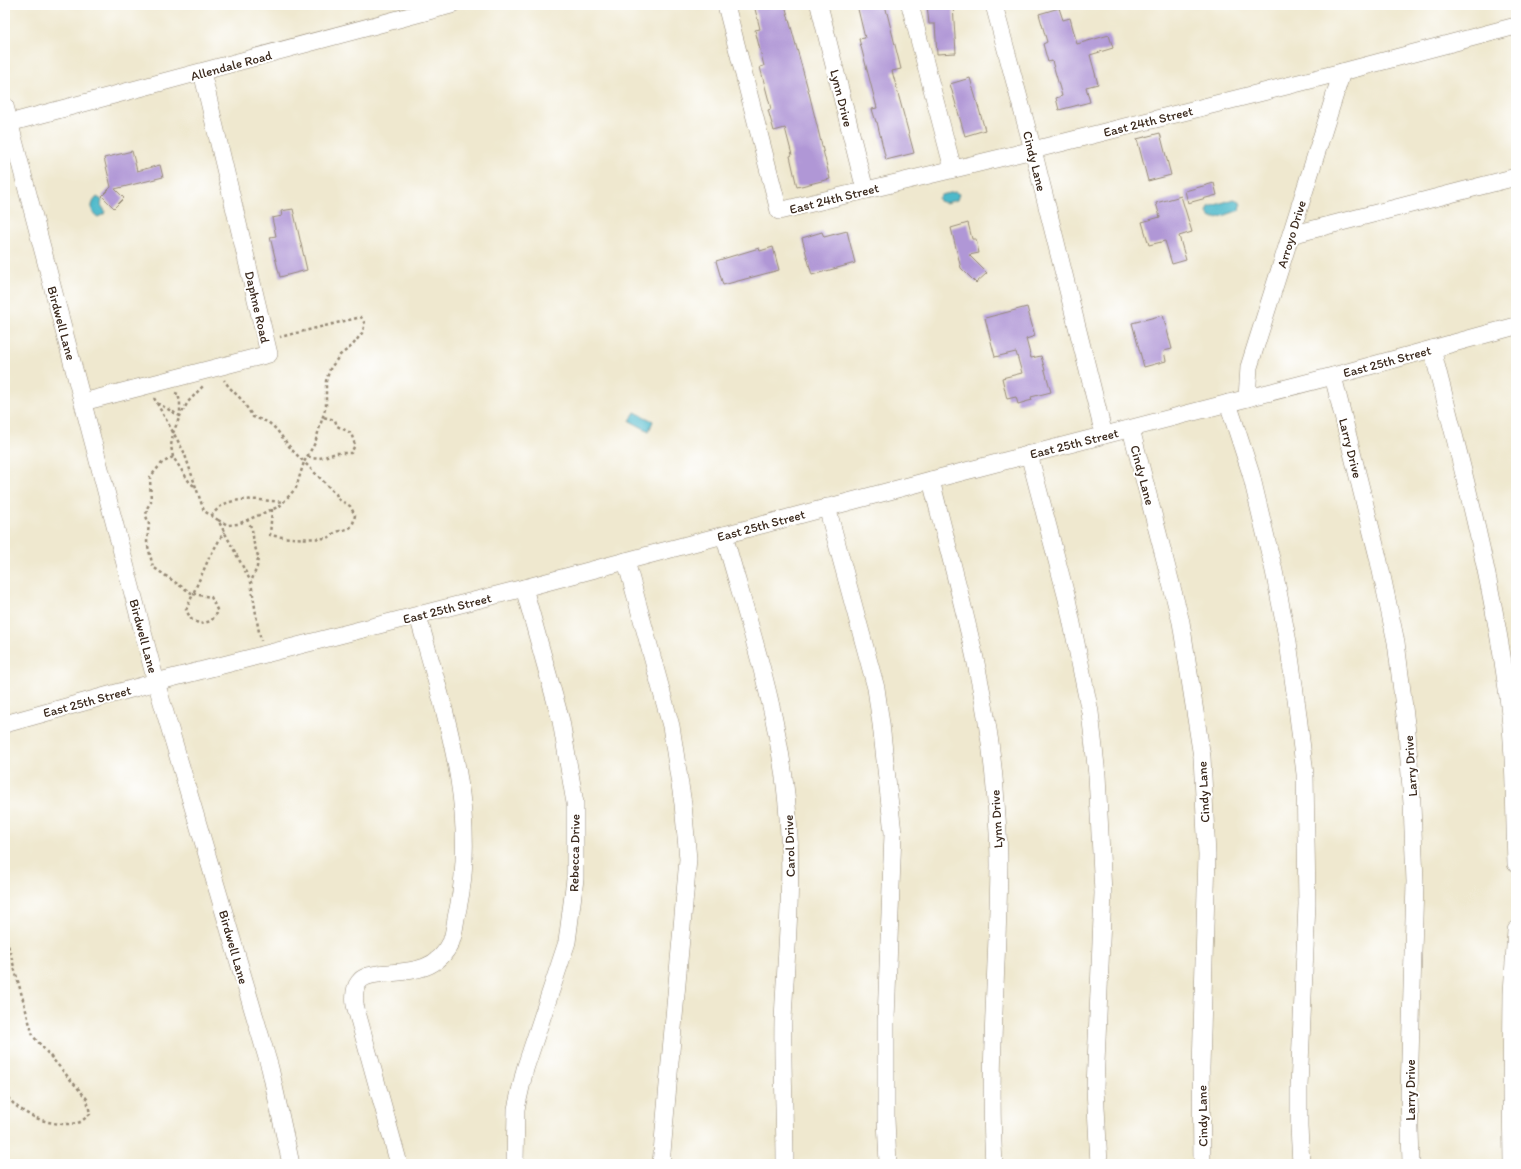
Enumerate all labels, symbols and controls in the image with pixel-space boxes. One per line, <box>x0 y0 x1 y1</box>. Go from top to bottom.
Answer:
street label: Allendale Road <box>189 47 273 84</box>
street label: Lynn Drive <box>827 68 856 128</box>
street label: East 24th Street <box>1102 103 1194 140</box>
street label: Cindy Lane <box>1020 129 1049 193</box>
street label: East 24th Street <box>788 180 880 217</box>
street label: Arroyo Drive <box>1274 198 1309 270</box>
street label: Daphne Road <box>242 269 273 345</box>
street label: Birdwell Lane <box>44 284 79 362</box>
street label: East 25th Street <box>1341 342 1433 380</box>
street label: Larry Drive <box>1336 417 1365 480</box>
street label: East 25th Street <box>1028 425 1120 462</box>
street label: Cindy Lane <box>1127 443 1158 507</box>
street label: East 25th Street <box>715 506 807 544</box>
street label: East 25th Street <box>401 590 493 627</box>
street label: Birdwell Lane <box>126 597 161 675</box>
street label: East 25th Street <box>41 682 133 720</box>
street label: Larry Drive <box>1401 735 1420 797</box>
street label: Cindy Lane <box>1194 761 1213 823</box>
street label: Lynn Drive <box>987 789 1006 849</box>
street label: Rebecca Drive <box>566 814 583 892</box>
street label: Carol Drive <box>781 815 798 877</box>
street label: Birdwell Lane <box>216 909 251 986</box>
street label: Larry Drive <box>1403 1059 1418 1121</box>
street label: Cindy Lane <box>1194 1085 1211 1147</box>

